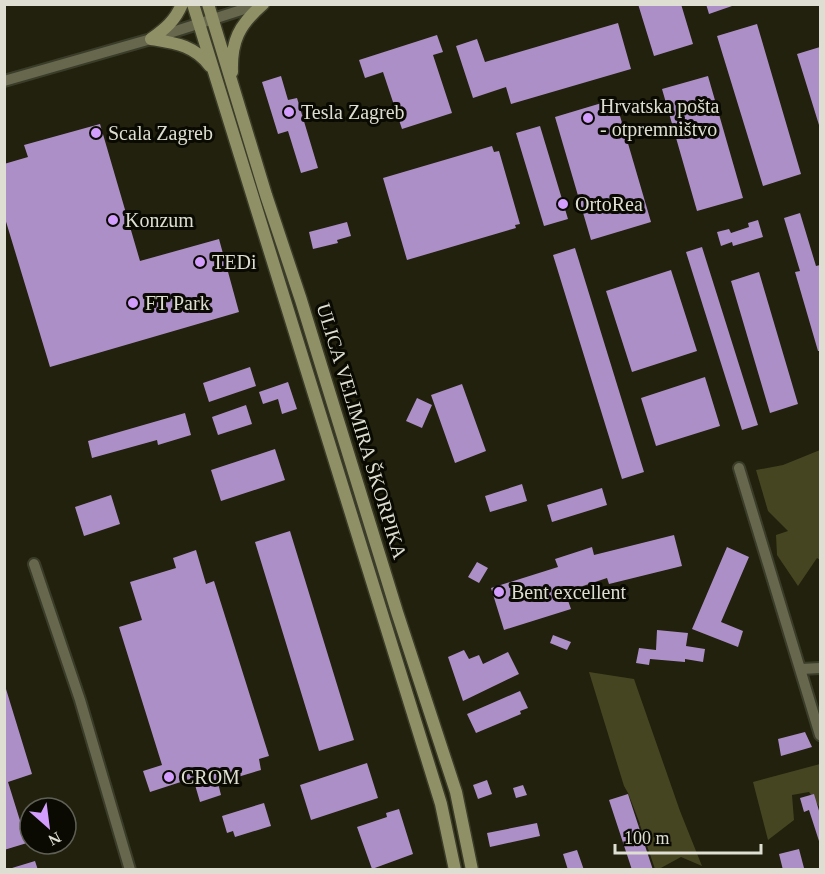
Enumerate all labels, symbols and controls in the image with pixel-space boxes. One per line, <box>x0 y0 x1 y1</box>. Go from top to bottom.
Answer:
place label: Hrvatska pošta - otpremništvo <box>600 95 720 141</box>
place label: Tesla Zagreb <box>301 101 405 124</box>
marker: Tesla Zagreb <box>282 105 296 119</box>
marker: Hrvatska pošta - otpremništvo <box>581 111 595 125</box>
place label: Scala Zagreb <box>108 122 213 145</box>
marker: Scala Zagreb <box>89 126 103 140</box>
place label: OrtoRea <box>575 193 643 215</box>
marker: OrtoRea <box>556 197 570 211</box>
place label: Konzum <box>125 209 194 231</box>
marker: Konzum <box>106 213 120 227</box>
place label: TEDi <box>212 251 257 273</box>
marker: TEDi <box>193 255 207 269</box>
place label: FT Park <box>145 292 210 314</box>
marker: FT Park <box>126 296 140 310</box>
street label: ULICA VELIMIRA ŠKORPIKA <box>313 300 413 562</box>
place label: Bent excellent <box>511 581 626 603</box>
marker: Bent excellent <box>492 585 506 599</box>
place label: CROM <box>181 766 240 788</box>
marker: CROM <box>162 770 176 784</box>
north arrow <box>18 796 78 856</box>
scale bar <box>615 817 760 855</box>
text: 100 m <box>624 828 670 848</box>
text: N <box>45 829 64 849</box>

